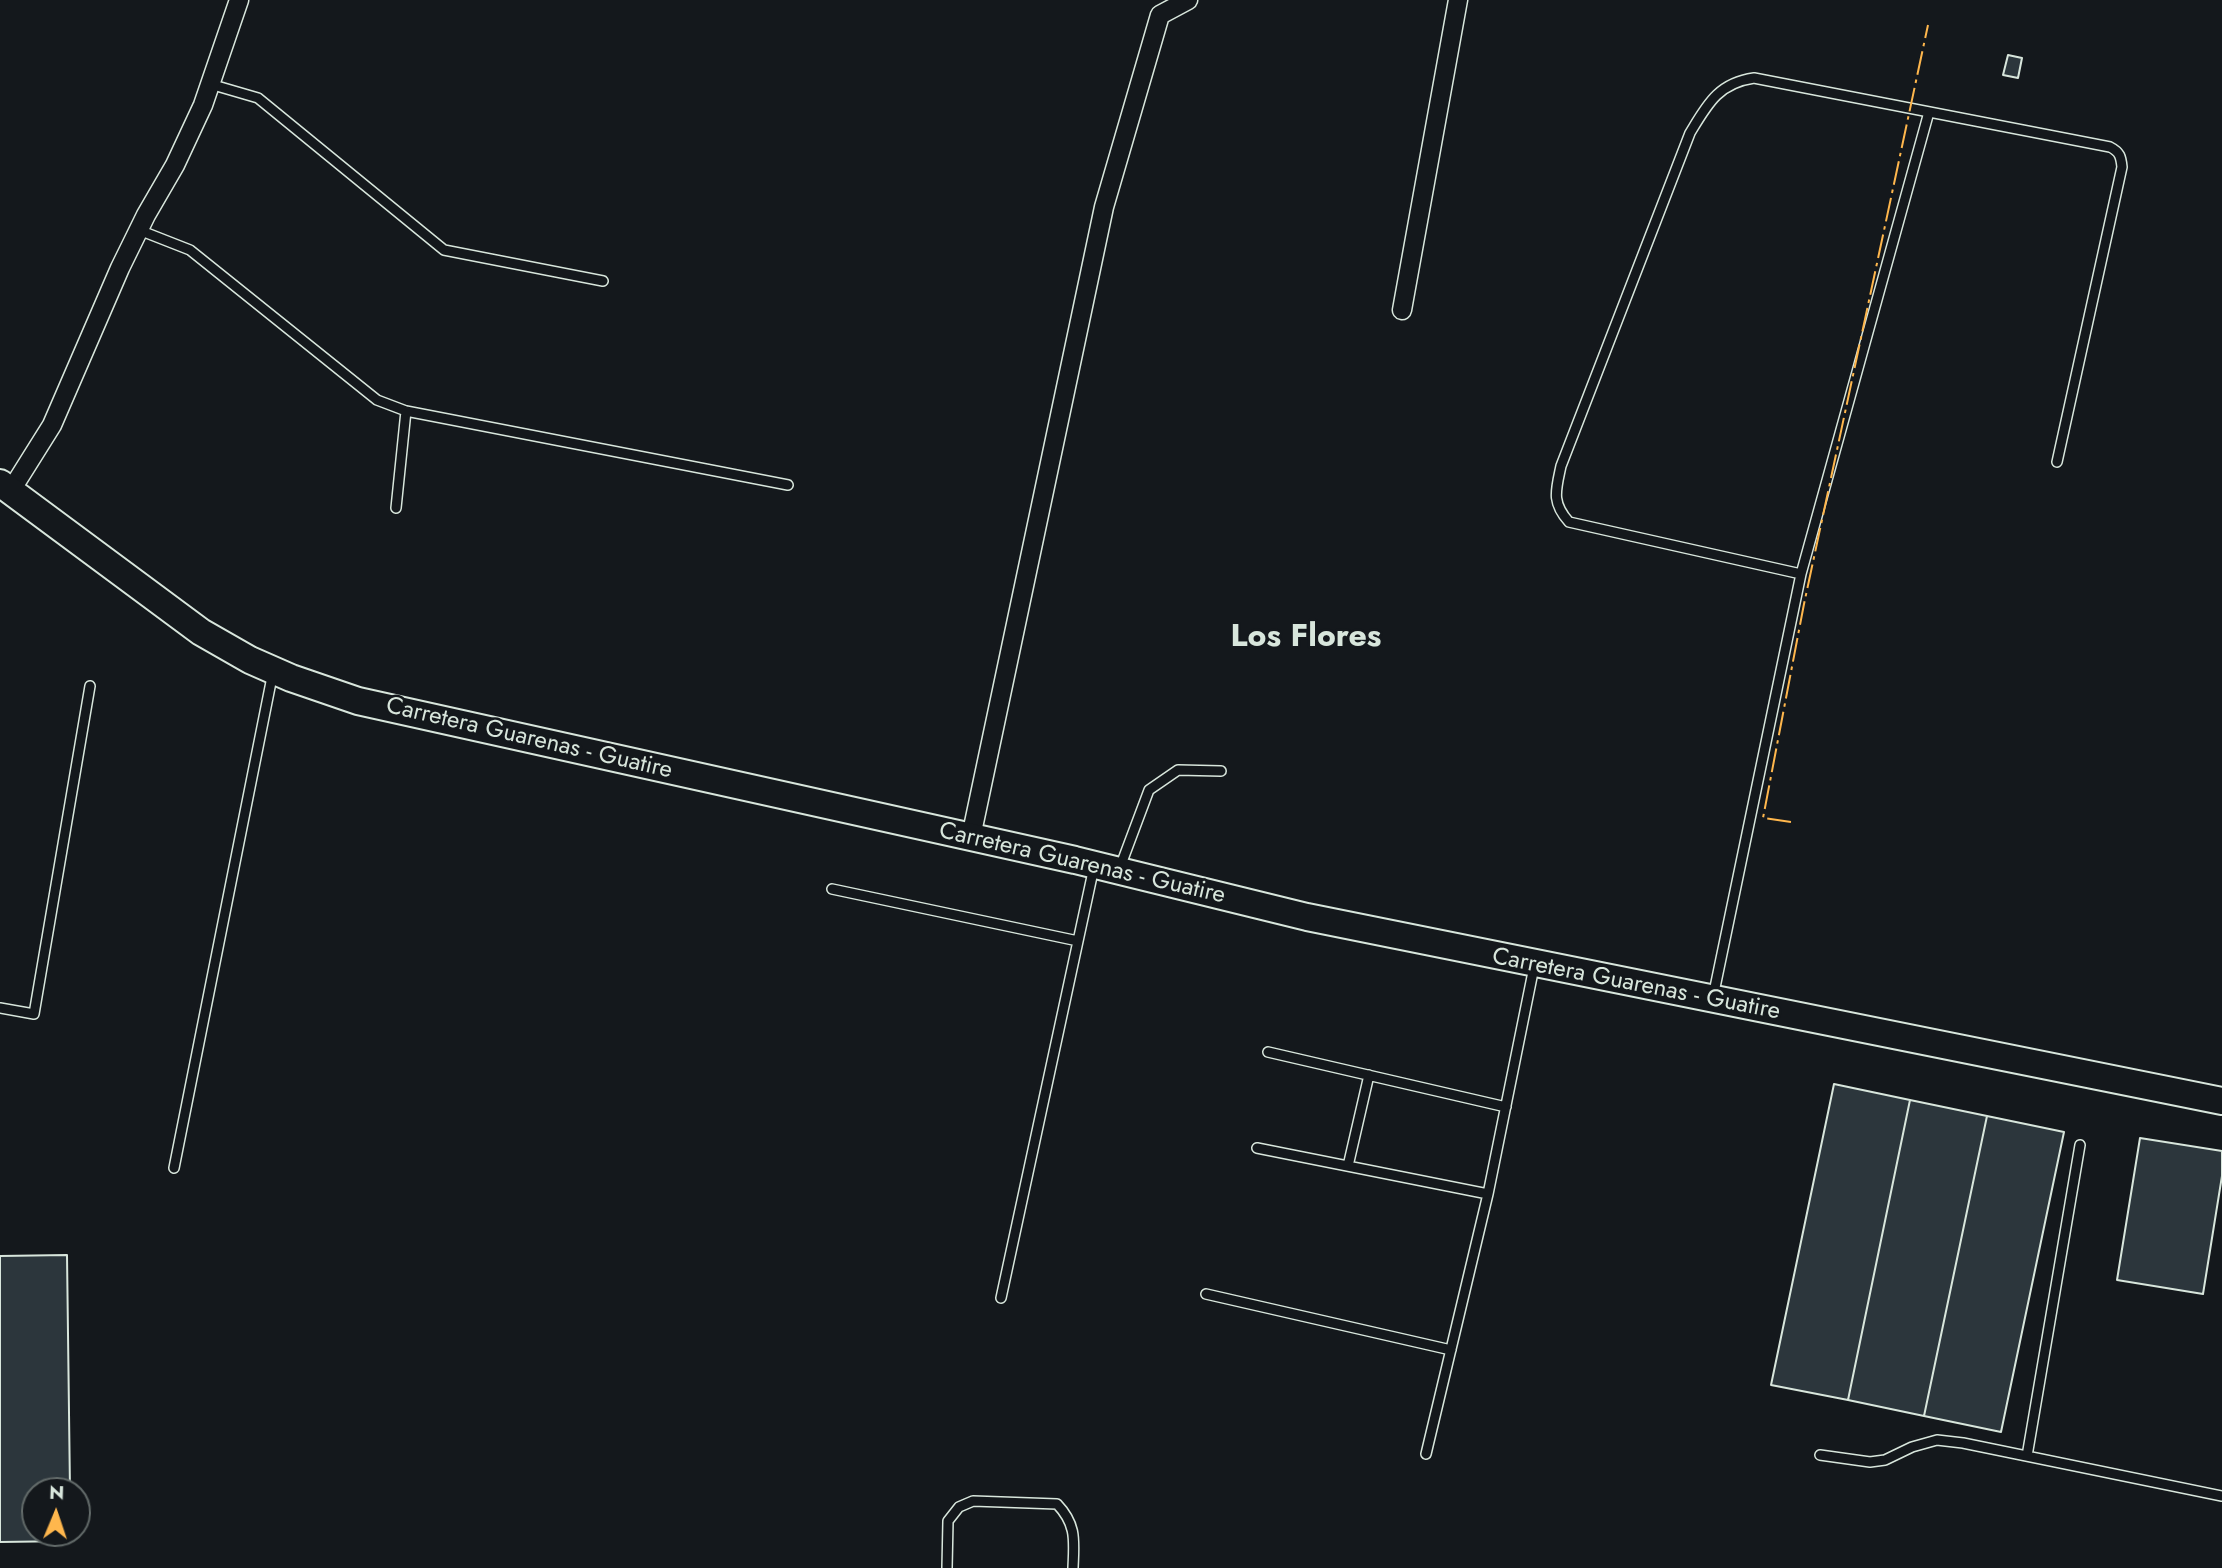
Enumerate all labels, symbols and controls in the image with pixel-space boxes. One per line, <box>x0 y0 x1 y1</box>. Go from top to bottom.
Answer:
district label: Los Flores <box>1231 619 1381 657</box>
street label: Carretera Guarenas - Guatire <box>383 692 675 786</box>
street label: Carretera Guarenas - Guatire <box>936 817 1228 911</box>
street label: Carretera Guarenas - Guatire <box>1490 943 1782 1027</box>
north arrow <box>21 1477 91 1547</box>
text: N <box>49 1479 65 1506</box>

